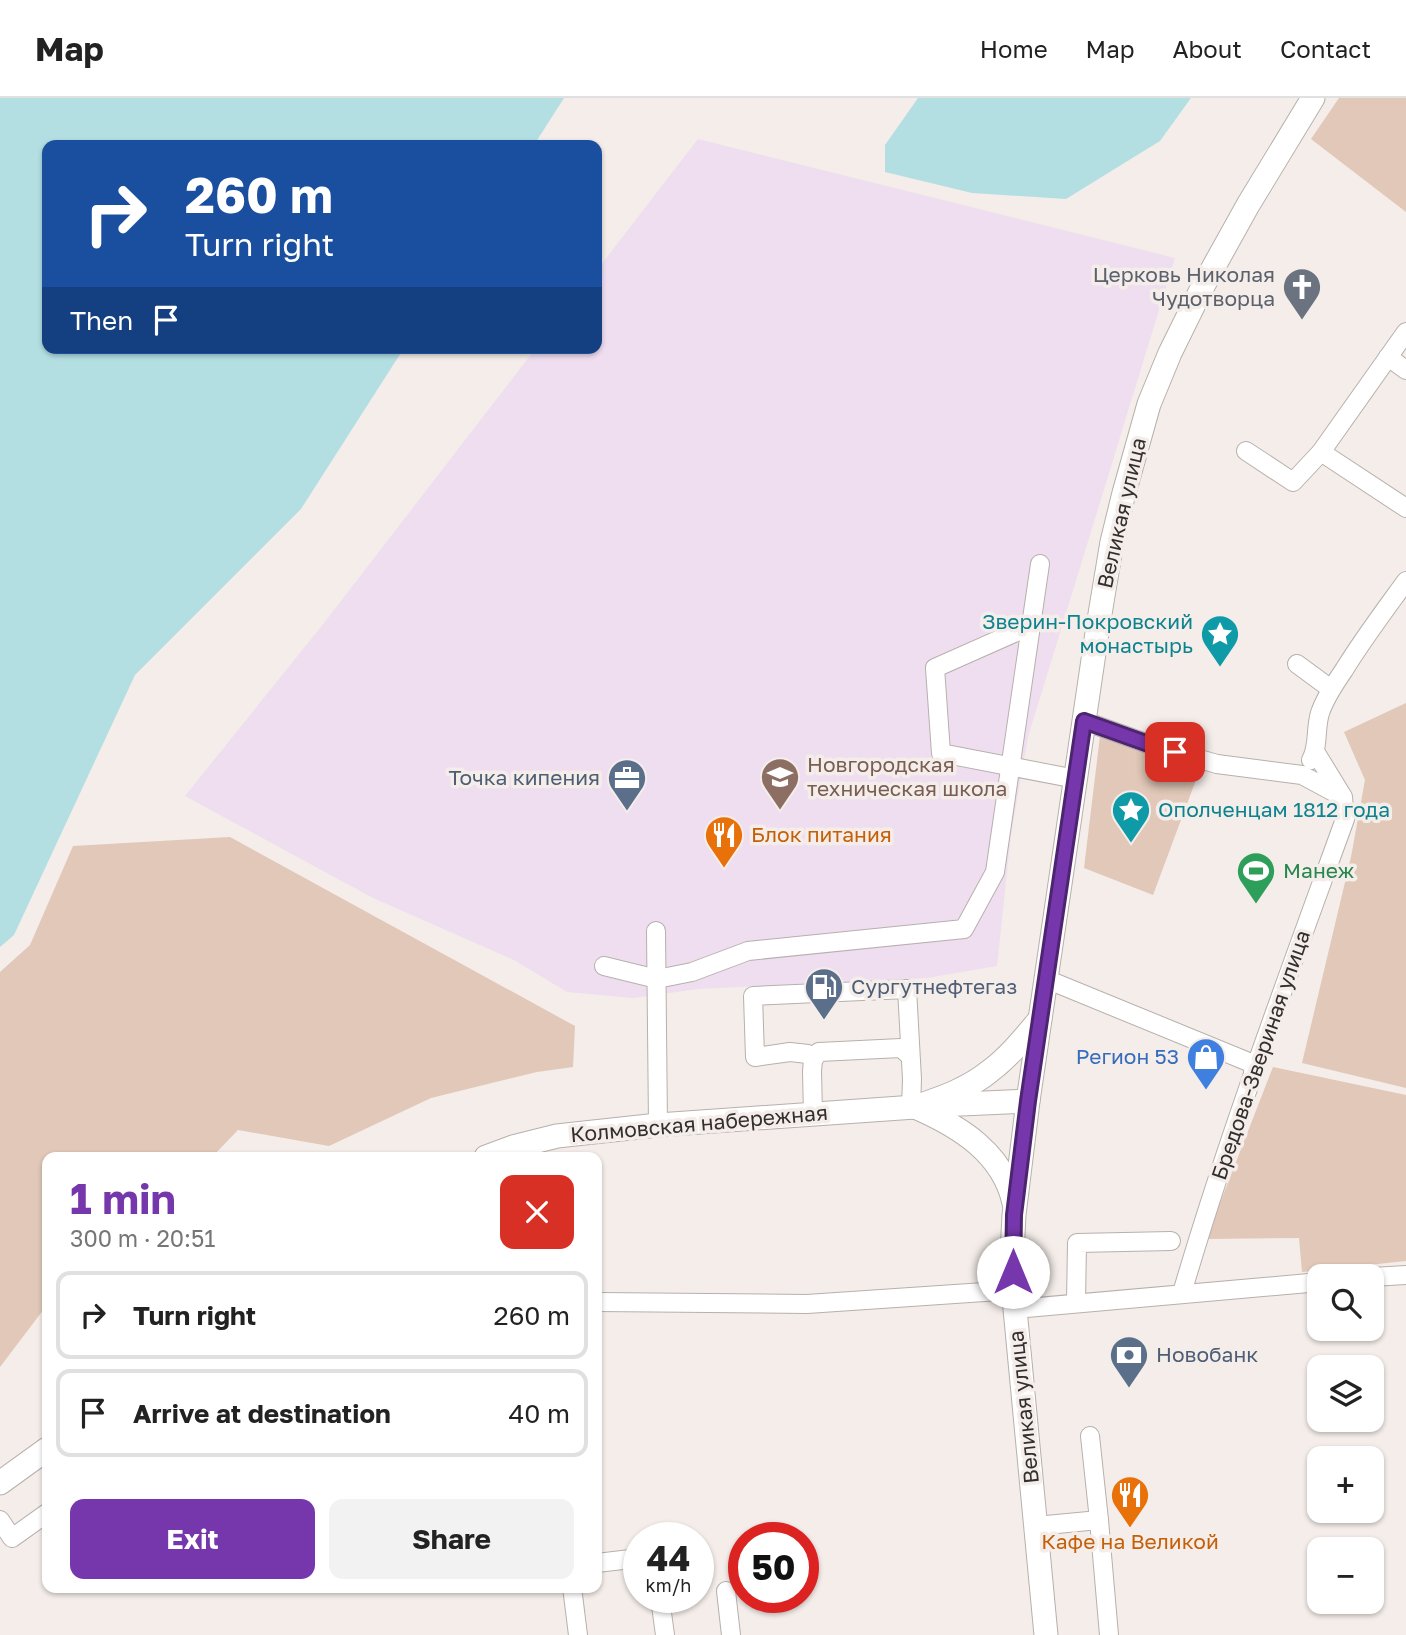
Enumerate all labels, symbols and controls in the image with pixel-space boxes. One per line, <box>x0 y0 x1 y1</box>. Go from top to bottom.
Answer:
text: Map <box>35 29 104 68</box>
text: Home <box>980 34 1048 63</box>
text: Map <box>1086 34 1135 63</box>
text: About <box>1173 34 1242 63</box>
text: Contact <box>1280 34 1371 63</box>
text: 260 m <box>185 165 333 224</box>
icon: right <box>70 168 161 259</box>
text: Turn right <box>185 225 334 263</box>
place label: Церковь Николая Чудотворца <box>1093 261 1275 311</box>
church icon: Церковь Николая Чудотворца <box>1281 266 1323 321</box>
icon: arrive <box>147 301 185 339</box>
text: Then <box>70 305 133 336</box>
street label: Великая улица <box>1091 435 1151 591</box>
place label: Зверин-Покровский монастырь <box>982 608 1193 658</box>
place icon: Зверин-Покровский монастырь <box>1199 613 1241 668</box>
pin <box>1145 722 1205 782</box>
icon: arrive <box>1156 733 1194 771</box>
place label: Новгородская техническая школа <box>807 751 1007 801</box>
school or university icon: Новгородская техническая школа <box>759 756 801 811</box>
office icon: Точка кипения <box>606 757 648 812</box>
place label: Точка кипения <box>448 764 600 790</box>
place icon: Ополченцам 1812 года <box>1110 789 1152 844</box>
place label: Ополченцам 1812 года <box>1158 796 1390 822</box>
restaurant icon: Блок питания <box>703 814 745 869</box>
place label: Блок питания <box>751 821 892 847</box>
sports icon: Манеж <box>1235 850 1277 905</box>
place label: Манеж <box>1283 857 1354 883</box>
street label: Бредова-Звериная улица <box>1205 926 1315 1183</box>
fuel station icon: Сургутнефтегаз <box>803 966 845 1021</box>
place label: Сургутнефтегаз <box>851 973 1017 999</box>
shop icon: Регион 53 <box>1185 1036 1227 1091</box>
place label: Регион 53 <box>1076 1043 1179 1069</box>
street label: Колмовская набережная <box>569 1099 829 1147</box>
text: 1 min <box>70 1173 176 1223</box>
button: close <box>500 1175 574 1249</box>
text: 300 m · 20:51 <box>70 1224 215 1252</box>
position arrow <box>976 1235 1050 1309</box>
map controls <box>1307 1264 1384 1614</box>
button: search <box>1307 1264 1384 1341</box>
icon: right <box>74 1296 112 1334</box>
text: Turn right <box>133 1300 256 1331</box>
text: 260 m <box>494 1300 570 1331</box>
street label: Великая улица <box>1002 1329 1044 1485</box>
bank icon: Новобанк <box>1108 1334 1150 1389</box>
place label: Новобанк <box>1156 1341 1258 1367</box>
button: layers <box>1307 1355 1384 1432</box>
icon: arrive <box>74 1394 112 1432</box>
text: Arrive at destination <box>133 1398 391 1429</box>
text: 40 m <box>509 1398 570 1429</box>
button: + <box>1307 1446 1384 1523</box>
restaurant icon: Кафе на Великой <box>1109 1474 1151 1529</box>
button: Exit <box>70 1499 315 1579</box>
button: Share <box>329 1499 574 1579</box>
speed limit sign: 50 <box>728 1522 819 1613</box>
place label: Кафе на Великой <box>1041 1528 1219 1554</box>
text: 44 <box>647 1537 690 1579</box>
button: − <box>1307 1537 1384 1614</box>
text: km/h <box>646 1574 691 1596</box>

